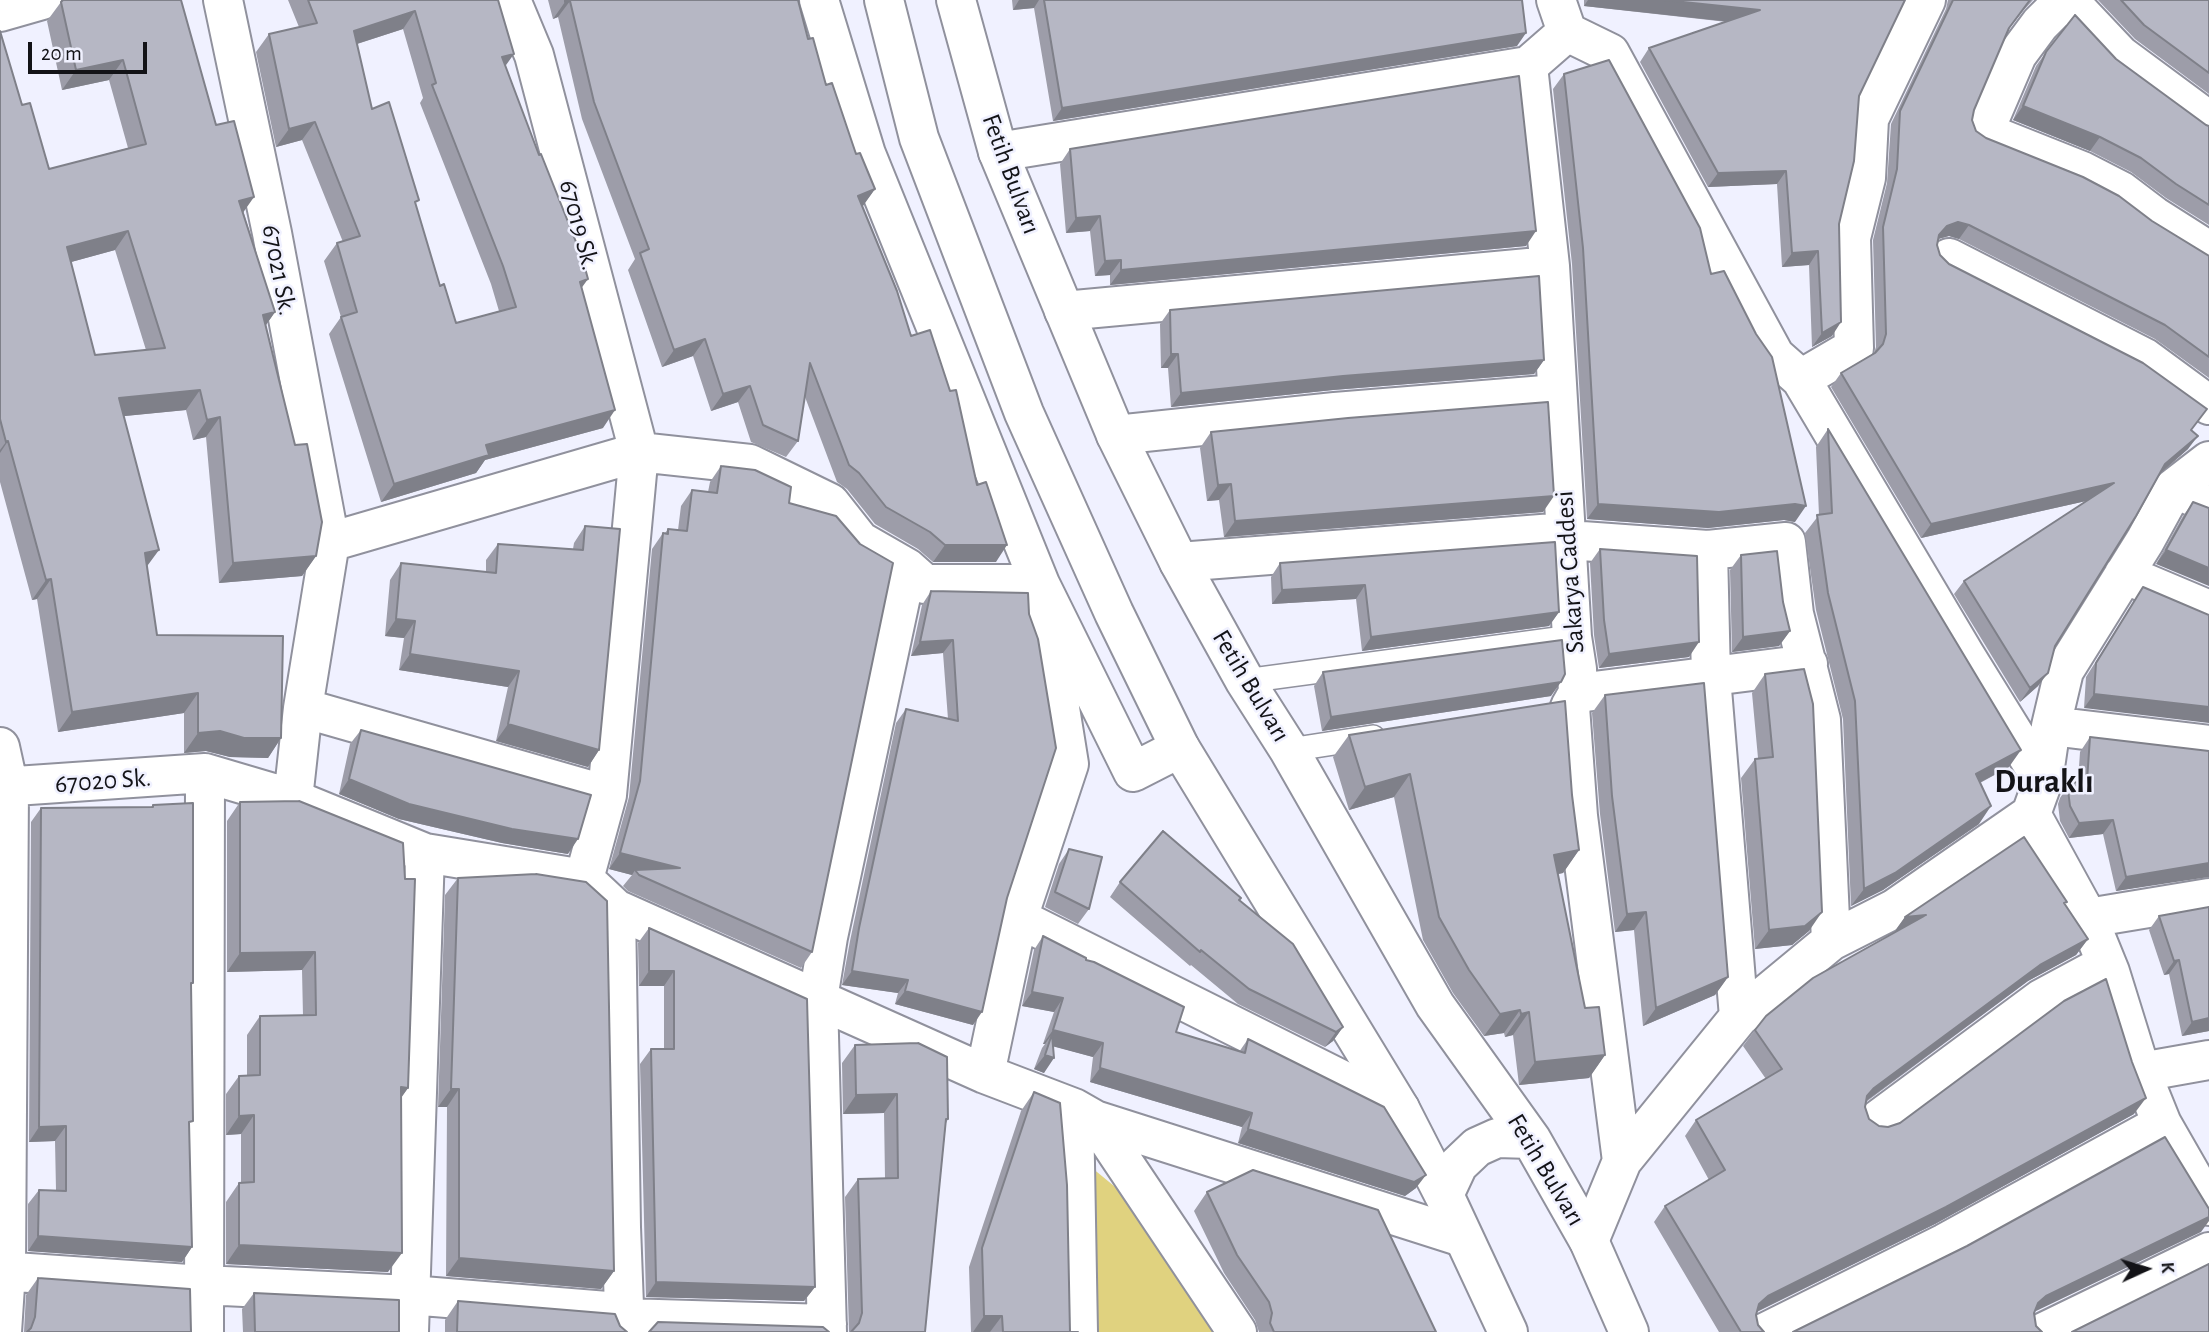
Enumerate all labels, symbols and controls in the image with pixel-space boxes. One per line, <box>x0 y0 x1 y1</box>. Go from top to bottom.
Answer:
scale bar <box>32 28 150 72</box>
text: 20 m <box>41 43 82 64</box>
street label: Fetih Bulvarı <box>975 110 1047 238</box>
street label: 67019 Sk. <box>552 176 606 274</box>
street label: 67021 Sk. <box>255 222 303 318</box>
street label: Sakarya Caddesi <box>1549 490 1591 654</box>
street label: Fetih Bulvarı <box>1205 624 1297 748</box>
street label: 67020 Sk. <box>54 762 152 800</box>
district label: Duraklı <box>1994 762 2094 802</box>
street label: Fetih Bulvarı <box>1500 1108 1592 1232</box>
north arrow <box>2111 1234 2181 1304</box>
text: K <box>2158 1261 2177 1274</box>

